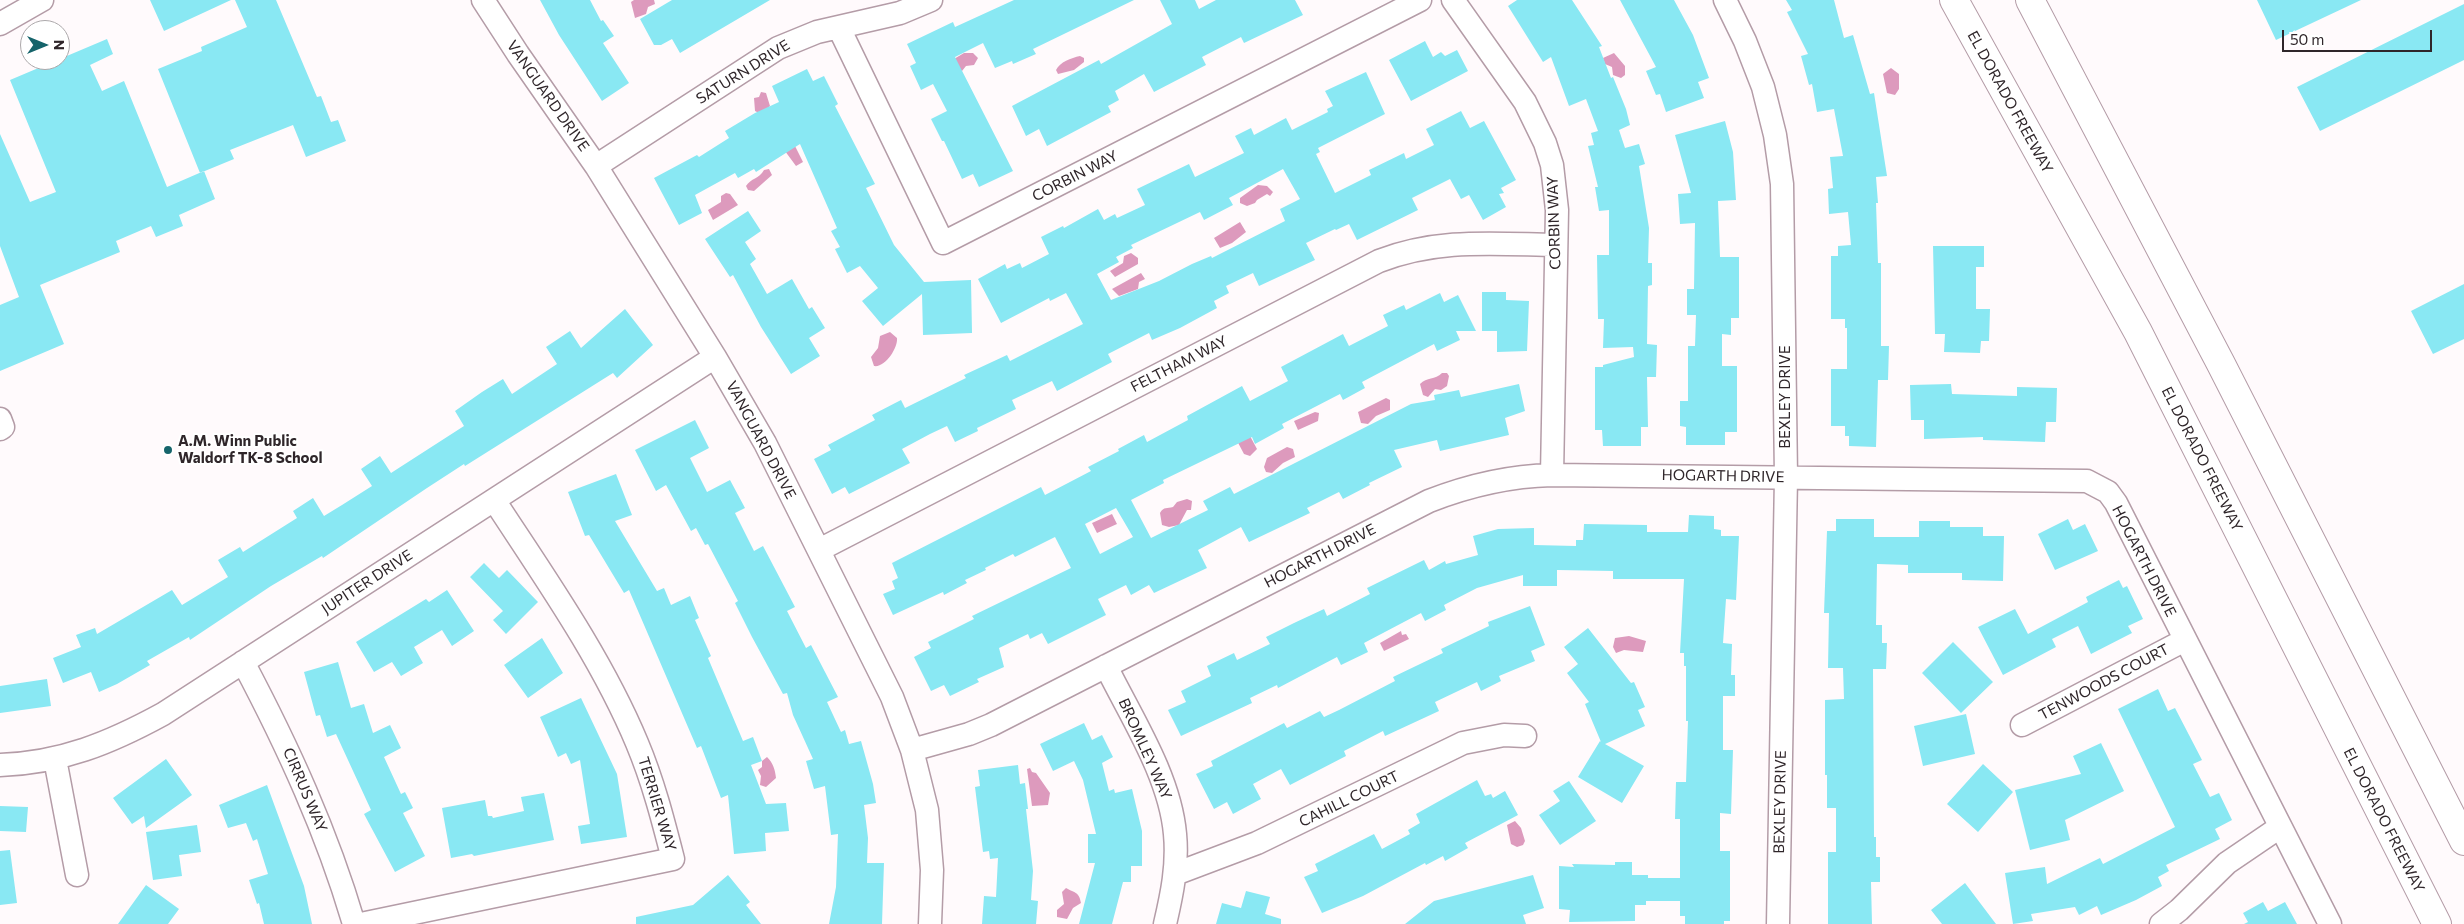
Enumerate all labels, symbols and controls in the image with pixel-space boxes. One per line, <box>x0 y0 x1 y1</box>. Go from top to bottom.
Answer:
north arrow <box>20 20 70 70</box>
scale bar <box>2284 20 2434 52</box>
street label: EL DORADO FREEWAY <box>1963 28 2057 176</box>
text: 50 m <box>2290 30 2324 48</box>
street label: SATURN DRIVE <box>693 36 793 108</box>
street label: VANGUARD DRIVE <box>503 37 593 155</box>
text: N <box>51 40 68 50</box>
street label: CORBIN WAY <box>1029 147 1121 205</box>
street label: CORBIN WAY <box>1543 176 1565 270</box>
street label: FELTHAM WAY <box>1128 332 1230 396</box>
street label: BEXLEY DRIVE <box>1776 345 1794 449</box>
street label: VANGUARD DRIVE <box>722 378 800 502</box>
street label: EL DORADO FREEWAY <box>2158 384 2246 534</box>
place label: A.M. Winn Public Waldorf TK-8 School <box>178 432 323 467</box>
marker: A.M. Winn Public Waldorf TK-8 School <box>162 444 174 456</box>
street label: HOGARTH DRIVE <box>1661 466 1785 486</box>
street label: HOGARTH DRIVE <box>2108 502 2180 620</box>
street label: HOGARTH DRIVE <box>1261 520 1379 592</box>
street label: JUPITER DRIVE <box>318 546 416 618</box>
street label: TENWOODS COURT <box>2036 640 2172 724</box>
street label: BROMLEY WAY <box>1115 696 1175 802</box>
street label: CIRRUS WAY <box>279 745 331 835</box>
street label: EL DORADO FREEWAY <box>2340 745 2428 895</box>
street label: BEXLEY DRIVE <box>1770 750 1790 854</box>
street label: TERRIER WAY <box>634 755 680 853</box>
street label: CAHILL COURT <box>1296 767 1402 831</box>

